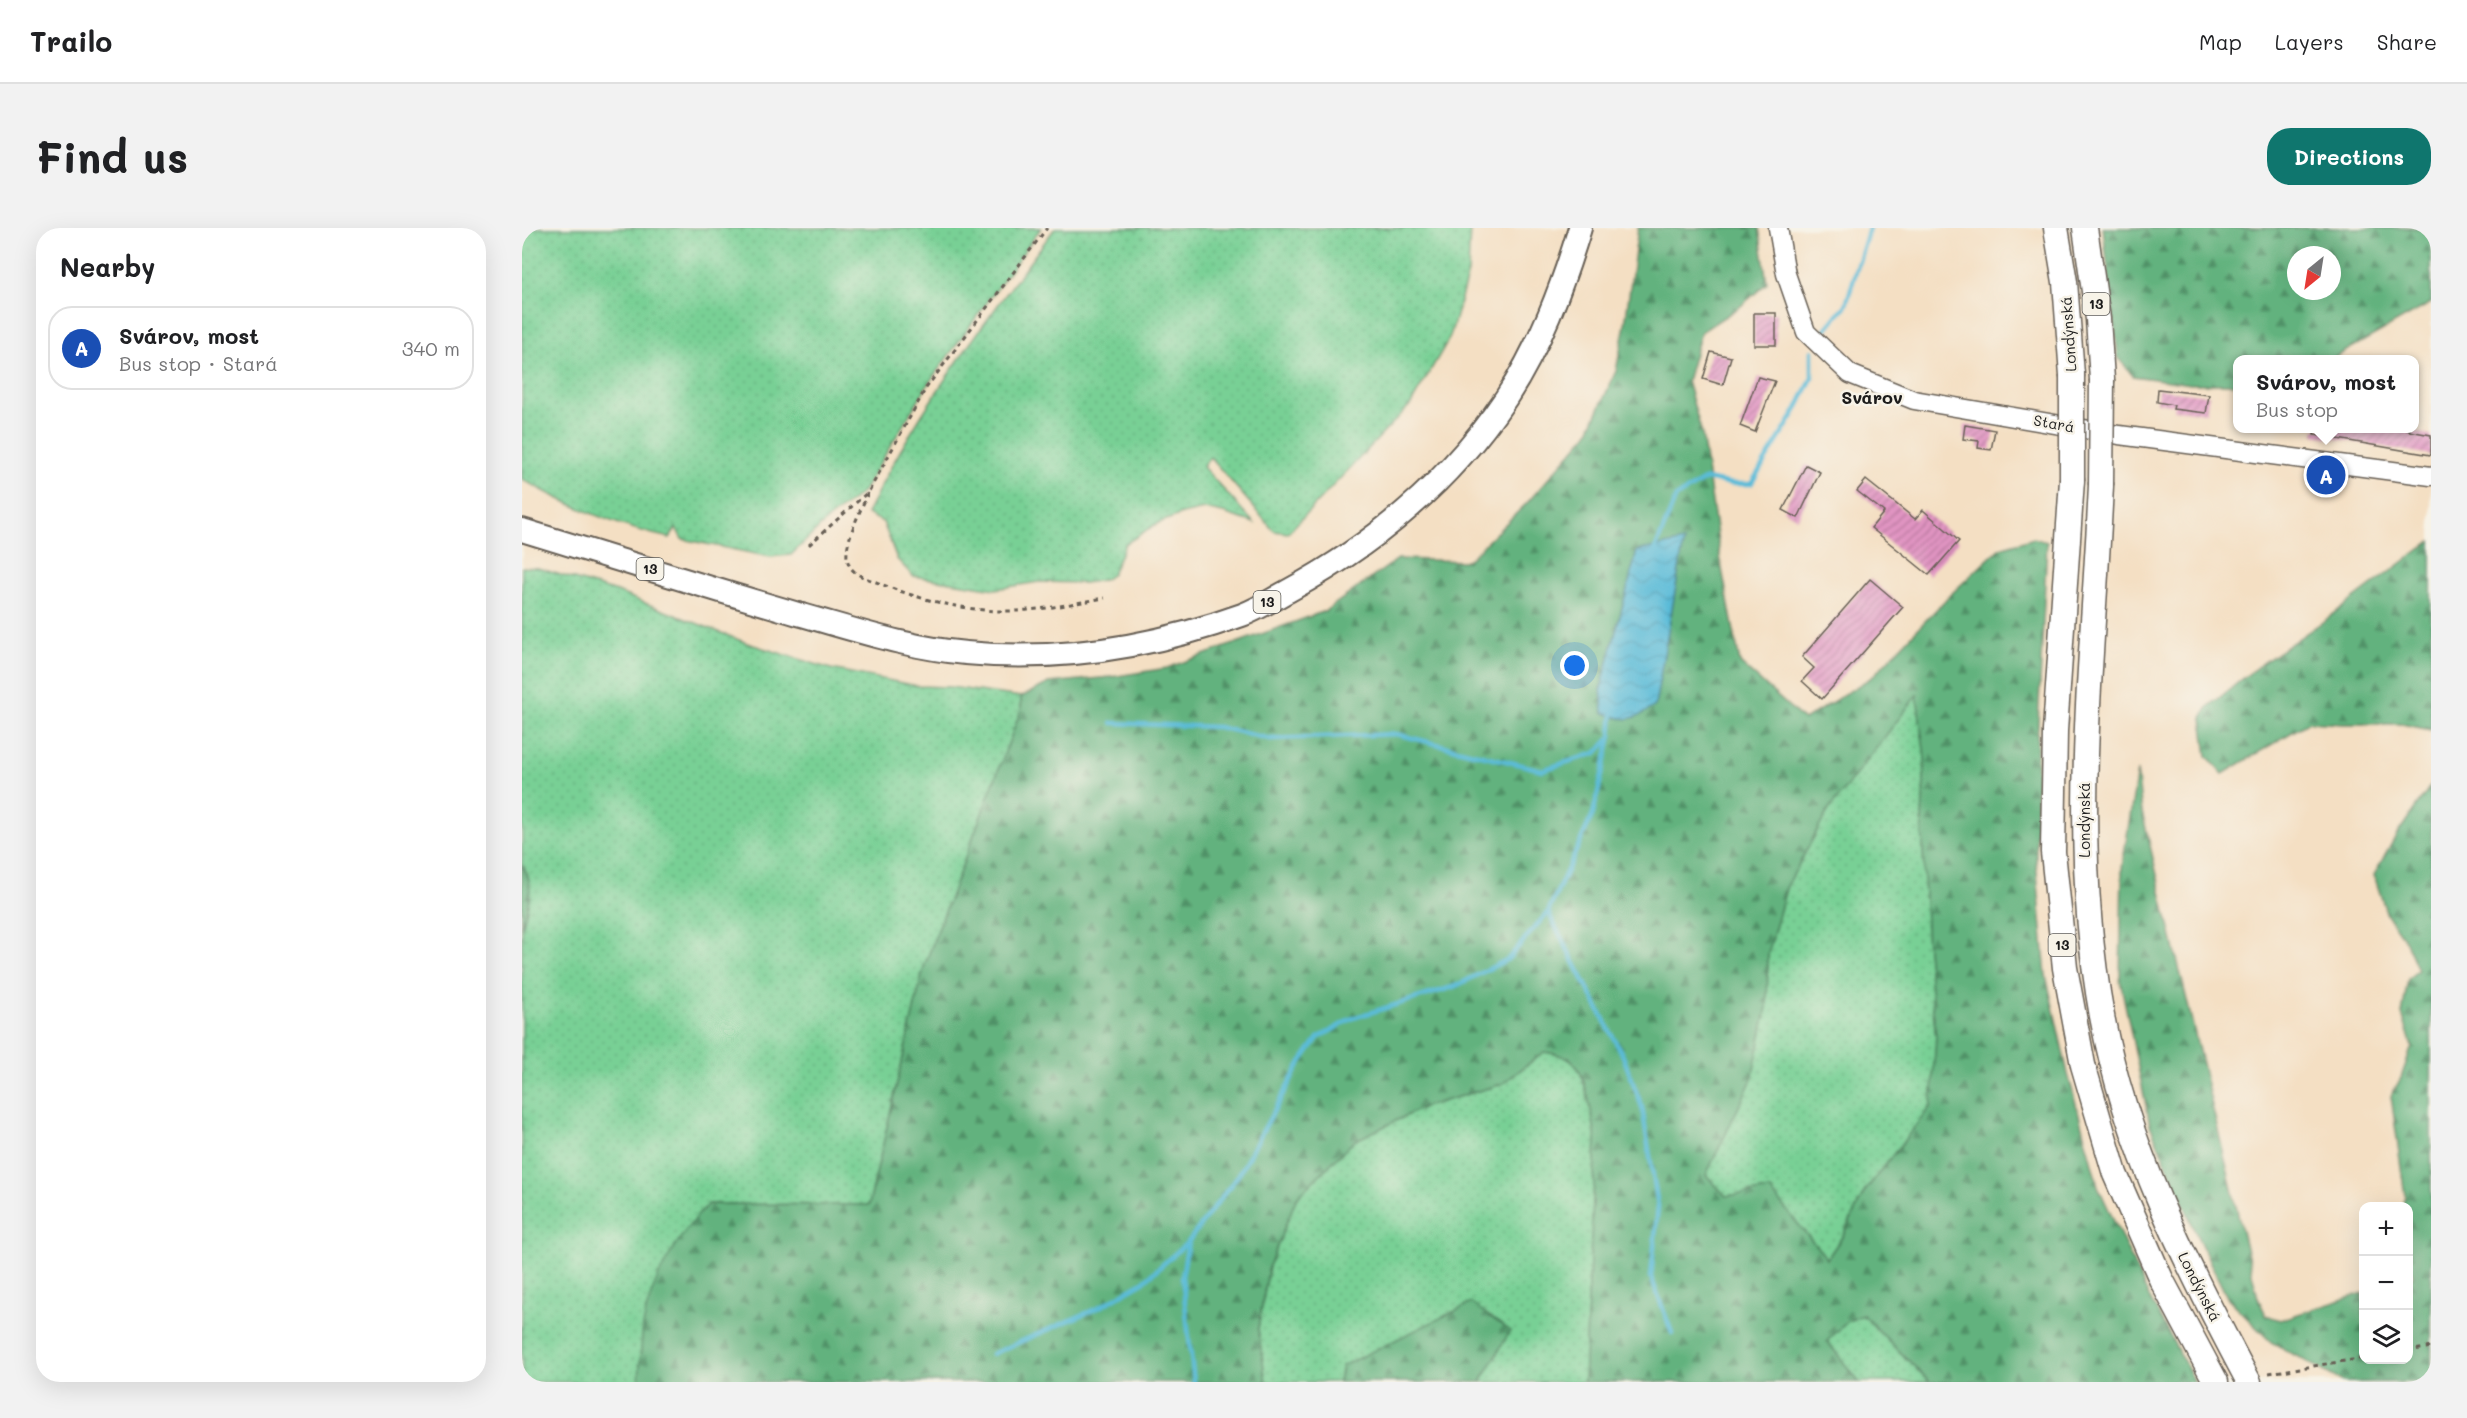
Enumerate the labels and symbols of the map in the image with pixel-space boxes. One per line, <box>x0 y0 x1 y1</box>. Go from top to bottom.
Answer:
north arrow <box>2287 246 2341 300</box>
road number: 13 <box>2082 293 2110 315</box>
street label: Londýnská <box>2055 296 2081 372</box>
district label: Svárov <box>1841 385 1903 409</box>
street label: Stará <box>2032 410 2076 436</box>
pin: A <box>2306 452 2346 498</box>
road number: 13 <box>636 558 664 580</box>
road number: 13 <box>1254 591 1280 613</box>
your location <box>1560 651 1589 680</box>
street label: Londýnská <box>2074 782 2094 858</box>
road number: 13 <box>2048 934 2076 956</box>
street label: Londýnská <box>2174 1248 2226 1325</box>

